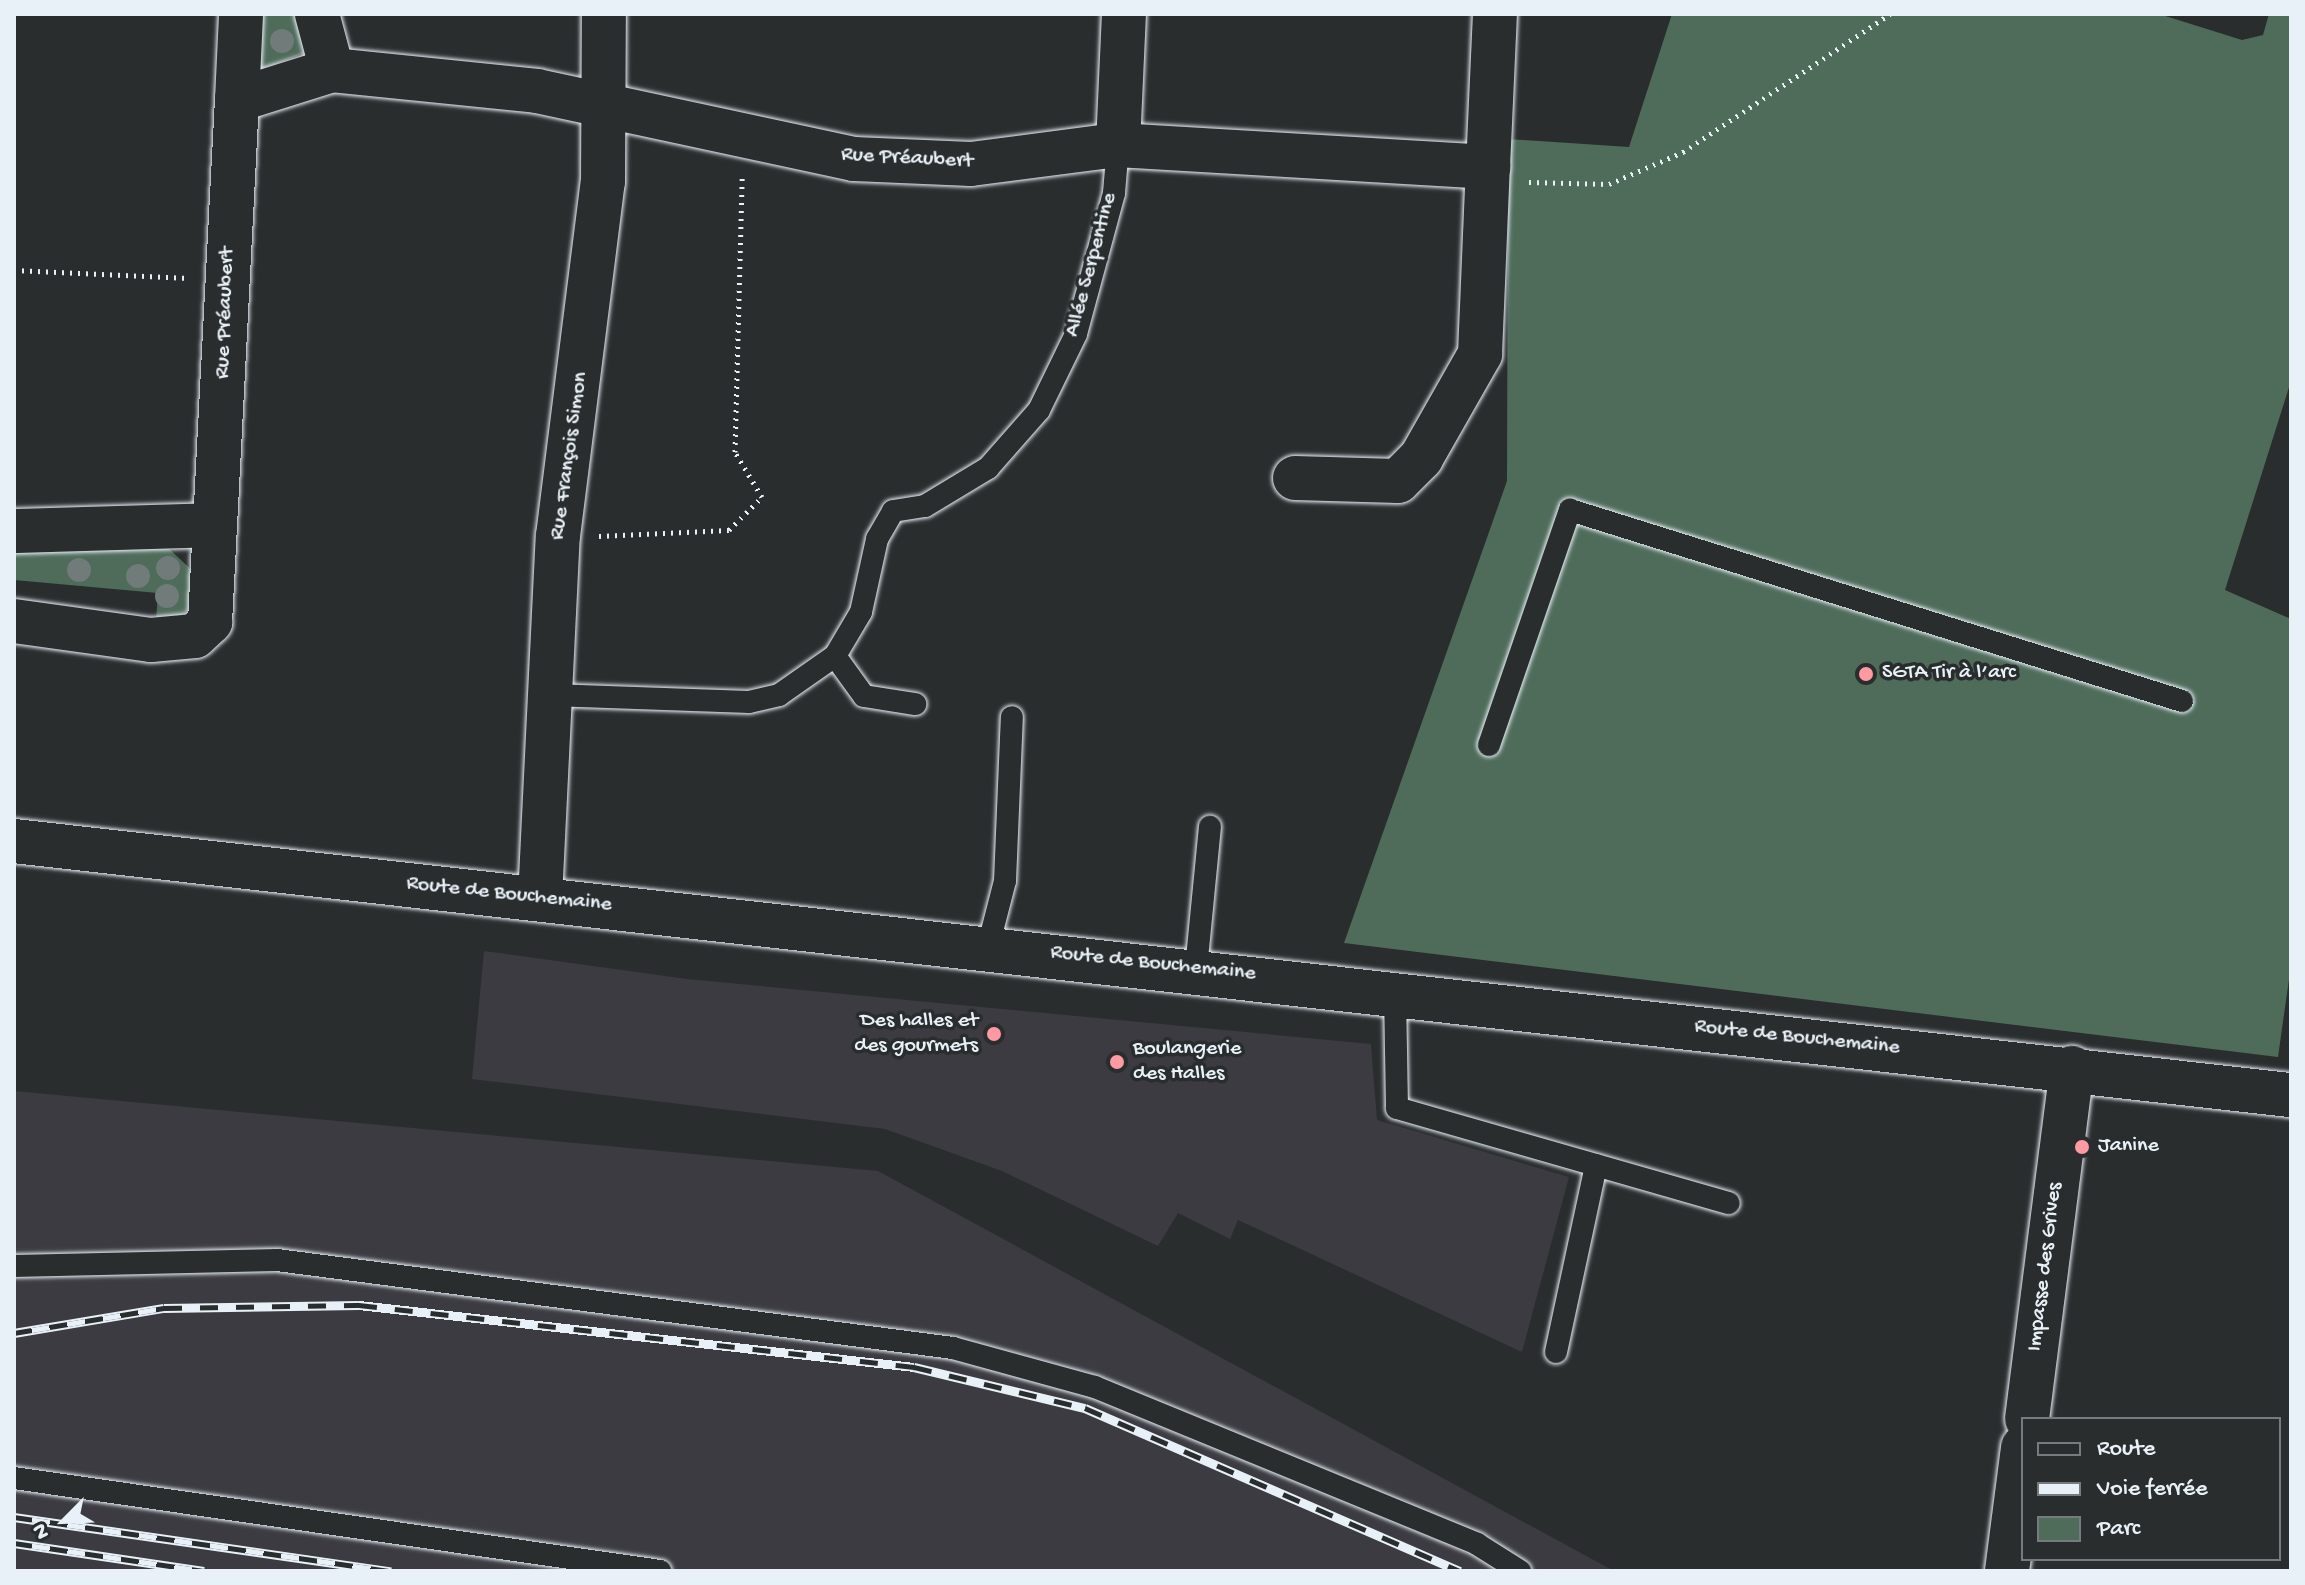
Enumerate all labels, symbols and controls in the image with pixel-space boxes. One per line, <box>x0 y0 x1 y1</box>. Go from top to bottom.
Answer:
street label: Rue Préaubert <box>840 142 974 176</box>
street label: Allée Serpentine <box>1060 190 1124 340</box>
street label: Rue Préaubert <box>211 247 241 379</box>
street label: Rue François Simon <box>545 370 595 542</box>
place label: SGTA Tir à l’arc <box>1882 661 2016 687</box>
marker: SGTA Tir à l’arc <box>1857 665 1875 683</box>
street label: Route de Bouchemaine <box>405 871 613 919</box>
street label: Route de Bouchemaine <box>1049 940 1257 988</box>
place label: Des halles et des gourmets <box>854 1008 978 1060</box>
street label: Route de Bouchemaine <box>1693 1014 1901 1062</box>
marker: Des halles et des gourmets <box>985 1025 1003 1043</box>
place label: Boulangerie des Halles <box>1133 1036 1241 1088</box>
marker: Boulangerie des Halles <box>1108 1053 1126 1071</box>
place label: Janine <box>2098 1134 2159 1160</box>
marker: Janine <box>2073 1138 2091 1156</box>
street label: Impasse des Grives <box>2023 1181 2069 1353</box>
legend <box>2021 1417 2281 1561</box>
text: Route <box>2097 1435 2155 1464</box>
text: Voie ferrée <box>2097 1475 2208 1504</box>
north arrow <box>24 1481 104 1561</box>
text: Parc <box>2097 1515 2140 1544</box>
text: N <box>27 1519 57 1543</box>

